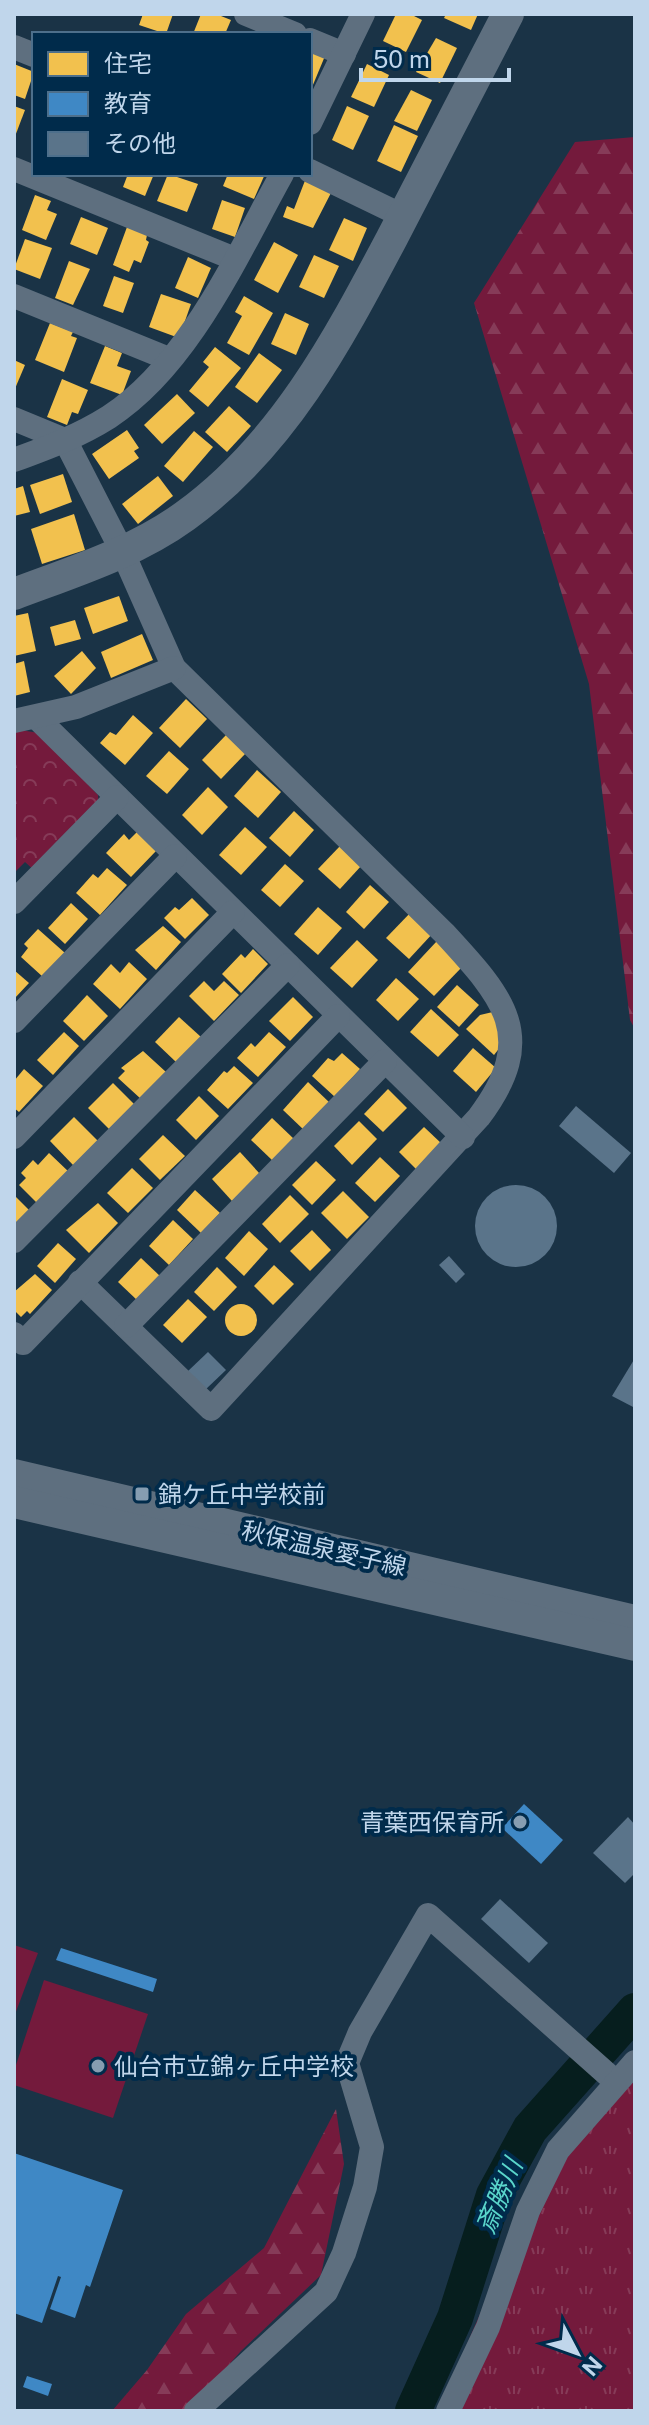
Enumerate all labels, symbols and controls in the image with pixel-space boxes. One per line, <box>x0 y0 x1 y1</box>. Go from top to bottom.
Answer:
legend <box>32 32 312 176</box>
scale bar <box>361 32 509 82</box>
text: 50 m <box>373 45 430 73</box>
text: 住宅 <box>104 49 152 77</box>
text: 教育 <box>104 89 152 117</box>
text: その他 <box>104 129 176 157</box>
place label: 錦ケ丘中学校前 <box>158 1480 326 1508</box>
marker: 錦ケ丘中学校前 <box>133 1485 151 1503</box>
street label: 秋保温泉愛子線 <box>239 1515 409 1581</box>
place label: 青葉西保育所 <box>360 1808 504 1836</box>
marker: 青葉西保育所 <box>511 1813 529 1831</box>
place label: 仙台市立錦ヶ丘中学校 <box>114 2052 354 2080</box>
marker: 仙台市立錦ヶ丘中学校 <box>89 2057 107 2075</box>
water label: 斎勝川 <box>469 2151 530 2238</box>
north arrow <box>537 2313 617 2393</box>
text: N <box>577 2351 608 2381</box>

